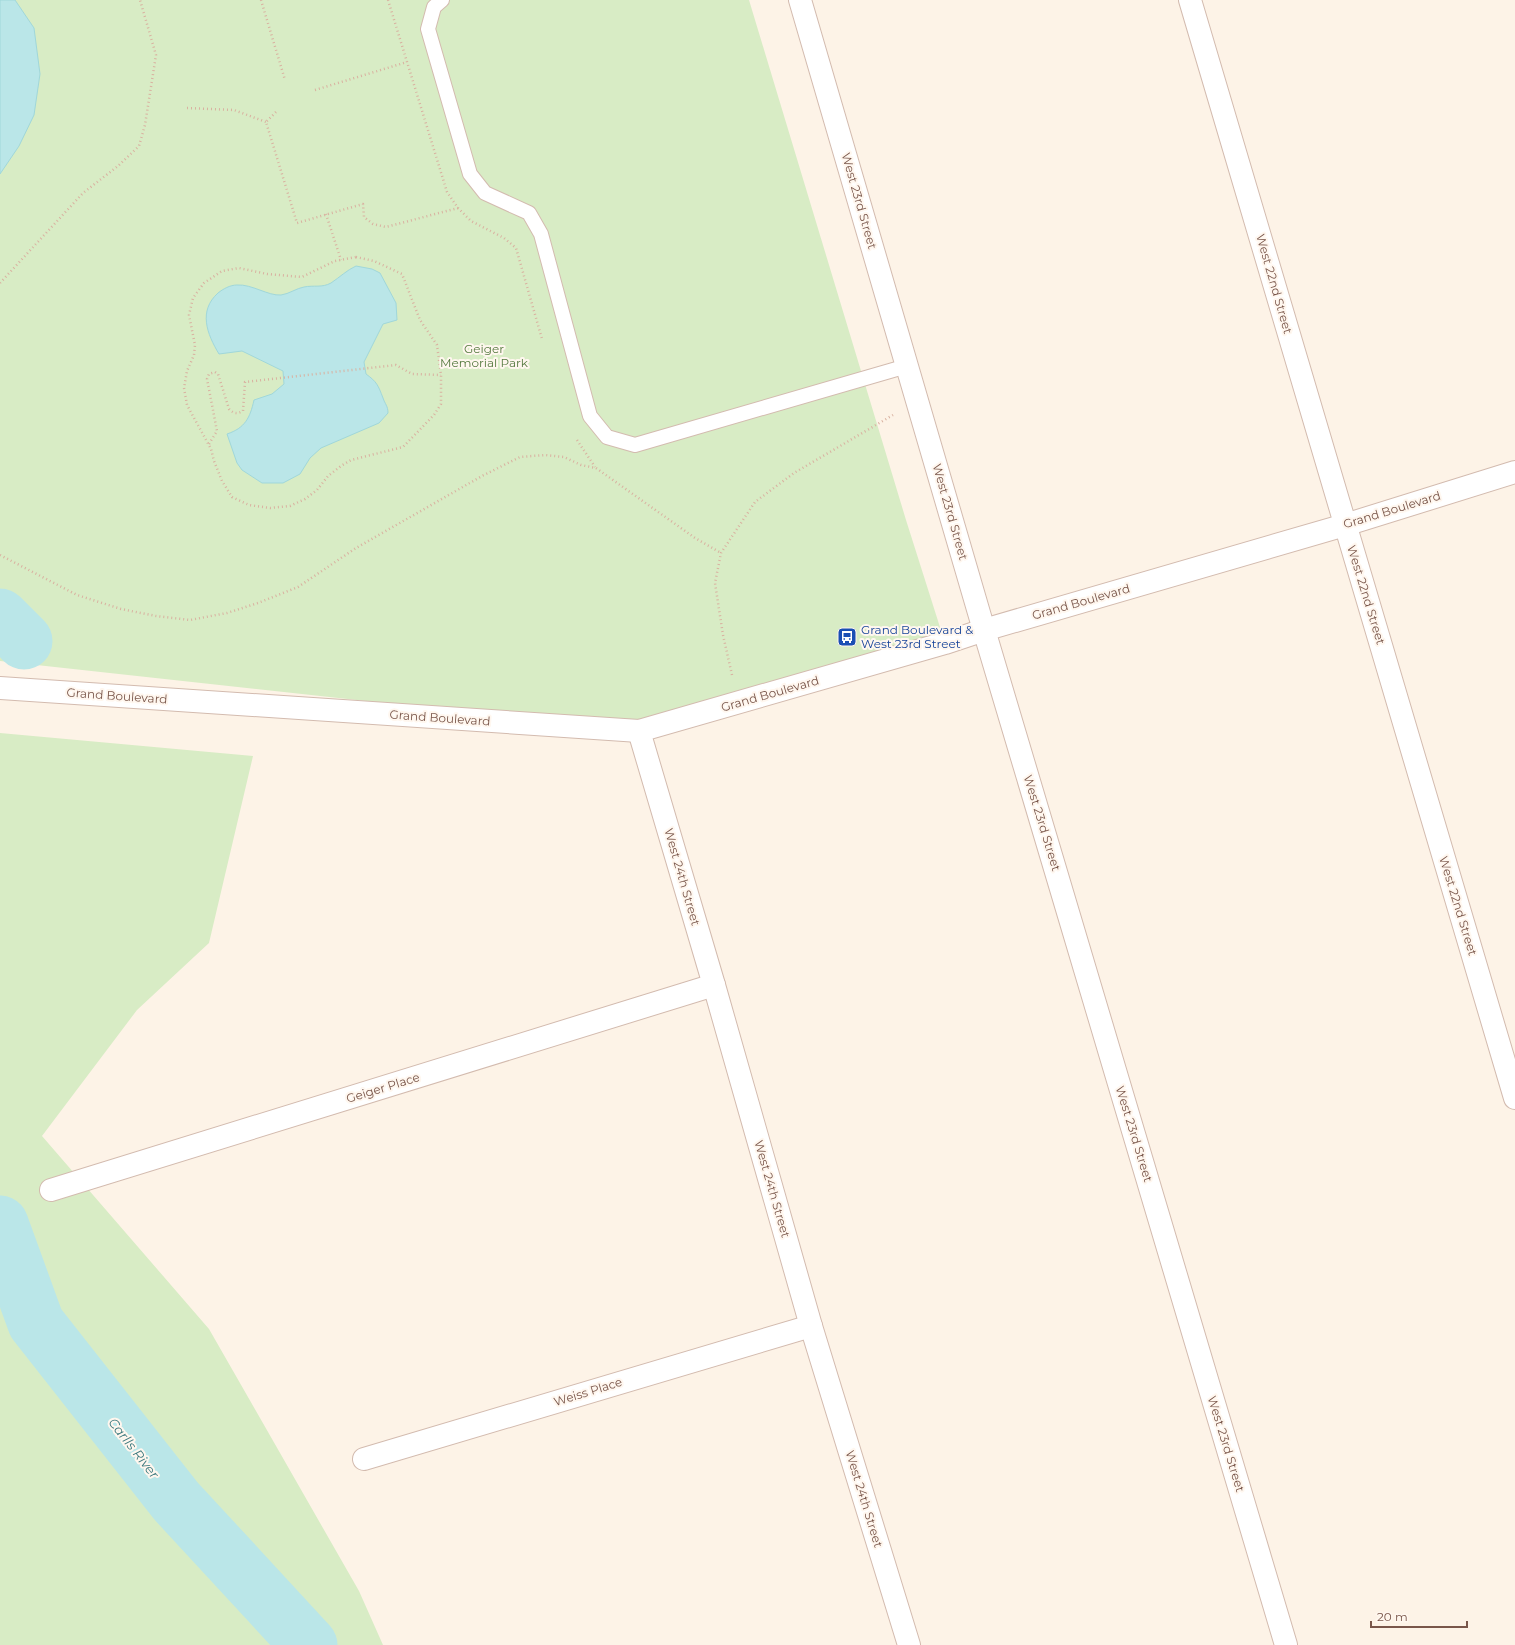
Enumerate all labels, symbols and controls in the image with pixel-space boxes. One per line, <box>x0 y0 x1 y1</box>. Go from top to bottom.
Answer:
street label: West 23rd Street <box>839 151 880 251</box>
street label: West 22nd Street <box>1253 232 1296 336</box>
park label: Geiger Memorial Park <box>440 341 529 370</box>
street label: West 23rd Street <box>930 462 971 562</box>
street label: Grand Boulevard <box>1341 488 1442 531</box>
street label: West 22nd Street <box>1344 543 1389 646</box>
street label: Grand Boulevard <box>1030 580 1132 623</box>
place label: Grand Boulevard & West 23rd Street <box>861 622 973 651</box>
bus stop icon: Grand Boulevard & West 23rd Street <box>836 626 858 648</box>
street label: Grand Boulevard <box>719 672 821 715</box>
street label: Grand Boulevard <box>66 684 168 707</box>
street label: Grand Boulevard <box>389 706 491 729</box>
street label: West 23rd Street <box>1021 773 1064 873</box>
street label: West 24th Street <box>661 826 704 927</box>
street label: West 22nd Street <box>1436 854 1481 957</box>
street label: Geiger Place <box>344 1069 421 1106</box>
street label: West 23rd Street <box>1113 1084 1156 1184</box>
street label: West 24th Street <box>751 1138 794 1239</box>
street label: Weiss Place <box>552 1374 624 1409</box>
street label: West 23rd Street <box>1205 1394 1248 1494</box>
water label: Carlls River <box>105 1414 163 1482</box>
street label: West 24th Street <box>843 1449 886 1549</box>
scale bar <box>1371 1603 1467 1629</box>
text: 20 m <box>1377 1609 1408 1624</box>

